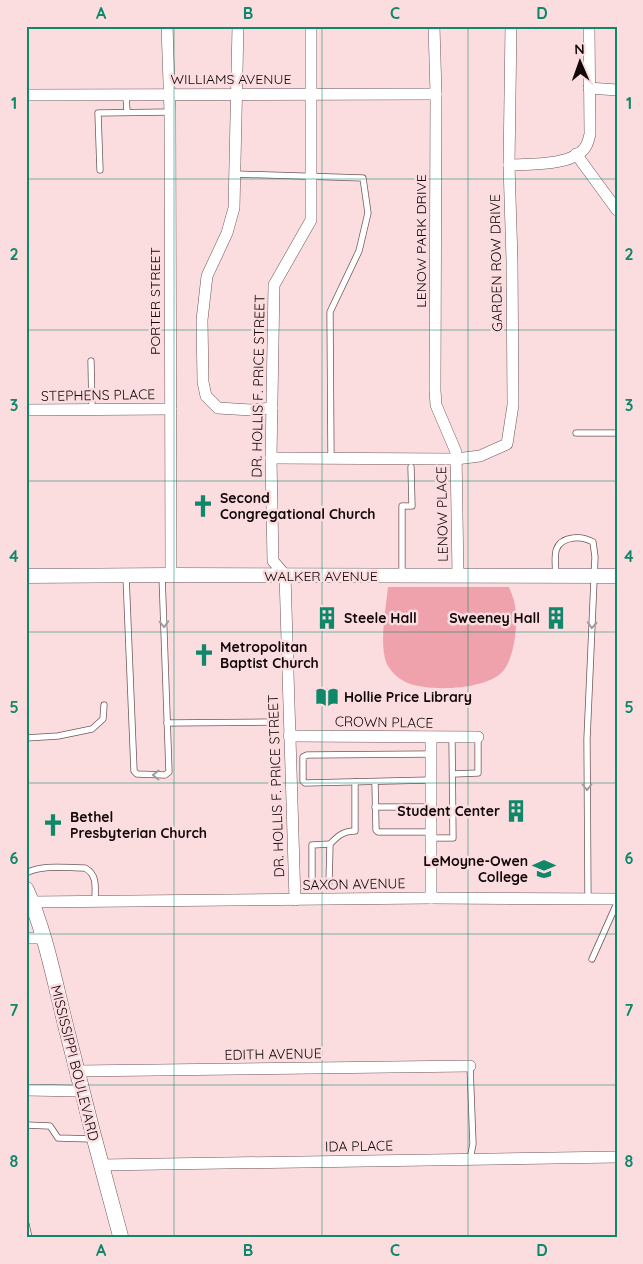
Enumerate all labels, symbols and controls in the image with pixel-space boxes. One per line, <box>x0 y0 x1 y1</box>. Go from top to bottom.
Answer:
text: A <box>96 3 107 23</box>
text: B <box>243 3 253 23</box>
text: C <box>390 3 400 23</box>
text: D <box>536 3 548 23</box>
north arrow <box>556 38 606 88</box>
text: N <box>574 40 585 58</box>
street label: WILLIAMS AVENUE <box>171 70 291 88</box>
text: 1 <box>11 93 17 113</box>
text: 1 <box>626 93 632 113</box>
street label: LENOW PARK DRIVE <box>412 174 430 308</box>
street label: GARDEN ROW DRIVE <box>486 194 506 332</box>
text: 2 <box>9 244 19 264</box>
text: 2 <box>624 244 634 264</box>
street label: PORTER STREET <box>146 247 164 355</box>
street label: DR. HOLLIS F. PRICE STREET <box>247 294 269 478</box>
street label: STEPHENS PLACE <box>41 385 155 405</box>
text: 3 <box>10 395 18 415</box>
text: 3 <box>625 395 633 415</box>
street label: LENOW PLACE <box>432 466 452 562</box>
place label: Second Congregational Church <box>220 489 375 523</box>
church icon: Second Congregational Church <box>190 493 216 519</box>
text: 4 <box>9 546 19 566</box>
text: 4 <box>624 546 634 566</box>
street label: WALKER AVENUE <box>264 567 378 585</box>
building icon: Steele Hall <box>314 605 340 631</box>
building icon: Sweeney Hall <box>543 605 569 631</box>
place label: Steele Hall <box>344 609 417 627</box>
place label: Sweeney Hall <box>449 609 540 627</box>
one-way arrow <box>159 620 169 628</box>
one-way arrow <box>587 621 598 629</box>
place label: Metropolitan Baptist Church <box>220 638 319 672</box>
church icon: Metropolitan Baptist Church <box>191 642 217 668</box>
library icon: Hollie Price Library <box>314 684 340 710</box>
place label: Hollie Price Library <box>344 688 472 706</box>
street label: DR. HOLLIS F. PRICE STREET <box>264 694 288 878</box>
text: 5 <box>9 697 19 717</box>
text: 5 <box>624 697 634 717</box>
street label: CROWN PLACE <box>335 712 433 732</box>
one-way arrow <box>152 770 160 780</box>
one-way arrow <box>582 784 592 792</box>
building icon: Student Center <box>503 798 529 824</box>
place label: Student Center <box>397 802 500 820</box>
place label: Bethel Presbyterian Church <box>70 808 207 842</box>
church icon: Bethel Presbyterian Church <box>40 812 66 838</box>
text: 6 <box>10 848 19 868</box>
text: 6 <box>625 848 634 868</box>
place label: LeMoyne-Owen College <box>423 852 528 886</box>
school or university icon: LeMoyne-Owen College <box>531 856 557 882</box>
street label: SAXON AVENUE <box>302 874 406 894</box>
street label: MISSISSIPPI BOULEVARD <box>47 983 103 1143</box>
text: 7 <box>10 1000 19 1020</box>
text: 7 <box>625 1000 634 1020</box>
street label: EDITH AVENUE <box>224 1044 322 1064</box>
street label: IDA PLACE <box>325 1136 393 1156</box>
text: 8 <box>10 1151 19 1171</box>
text: 8 <box>625 1151 634 1171</box>
text: A <box>96 1240 107 1260</box>
text: B <box>243 1240 253 1260</box>
text: C <box>390 1240 400 1260</box>
text: D <box>536 1240 548 1260</box>

